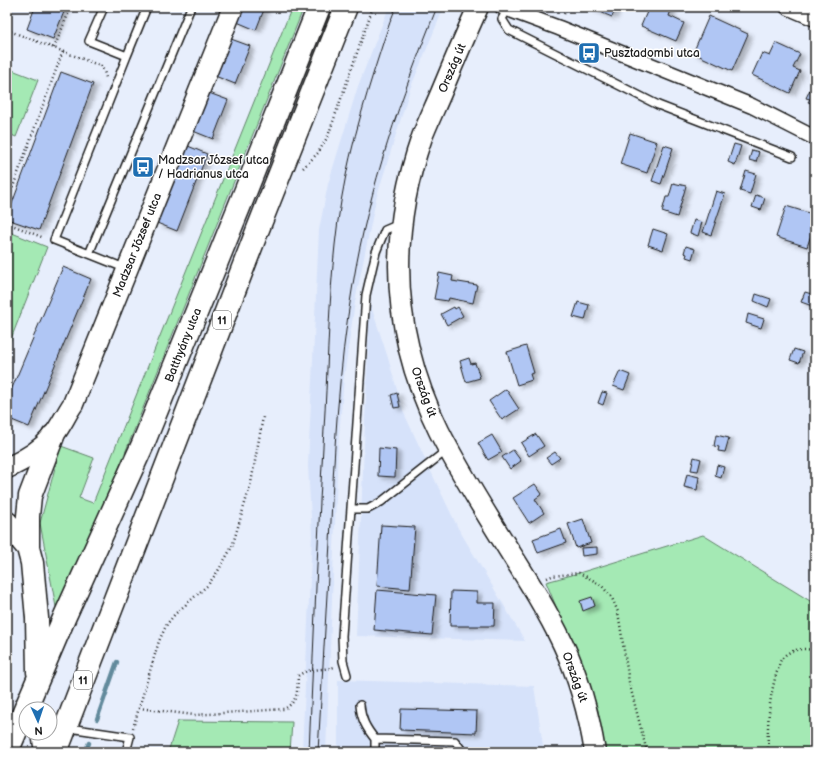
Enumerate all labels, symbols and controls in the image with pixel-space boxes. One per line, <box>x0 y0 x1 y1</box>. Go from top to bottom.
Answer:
bus stop icon: Pusztadombi utca <box>576 40 602 66</box>
street label: Ország út <box>435 41 470 95</box>
place label: Pusztadombi utca <box>604 46 700 61</box>
place label: Madzsar József utca / Hadrianus utca <box>158 153 269 182</box>
bus stop icon: Madzsar József utca / Hadrianus utca <box>130 154 156 180</box>
street label: Madzsar József utca <box>110 191 165 300</box>
street label: Batthyány utca <box>162 306 205 385</box>
road number: 11 <box>213 311 231 329</box>
street label: Ország út <box>408 365 440 420</box>
street label: Ország út <box>559 650 591 705</box>
road number: 11 <box>74 671 92 689</box>
north arrow <box>18 701 58 741</box>
text: N <box>34 724 43 737</box>

